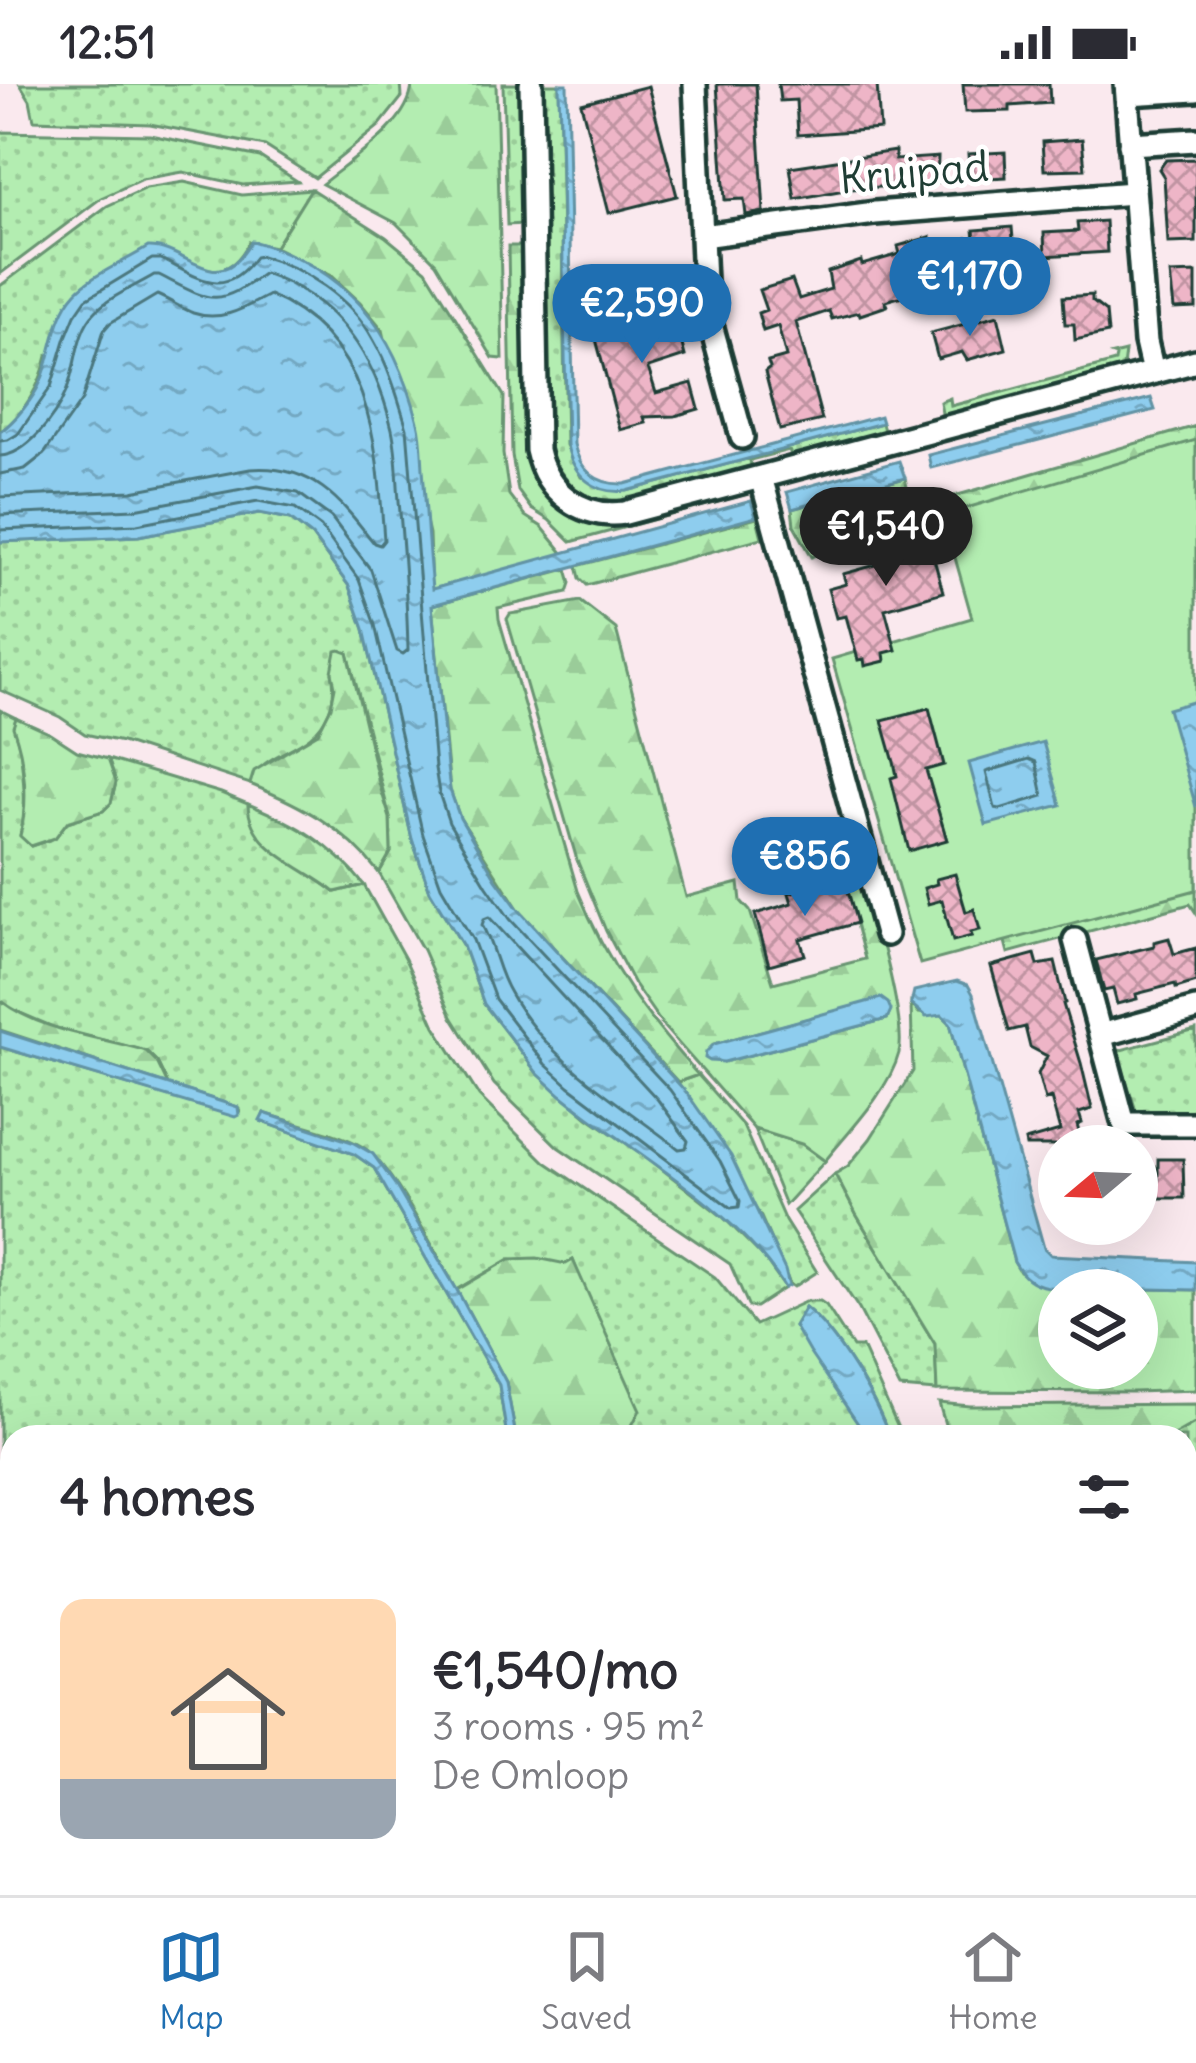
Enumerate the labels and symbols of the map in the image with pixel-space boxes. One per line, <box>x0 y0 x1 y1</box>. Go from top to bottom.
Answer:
street label: Kruipad <box>837 140 991 204</box>
pin: €1,170 <box>872 237 1068 339</box>
pin: €2,590 <box>544 264 740 366</box>
pin: €1,540 <box>788 487 984 589</box>
pin: €856 <box>734 817 876 919</box>
north arrow <box>1038 1125 1158 1245</box>

